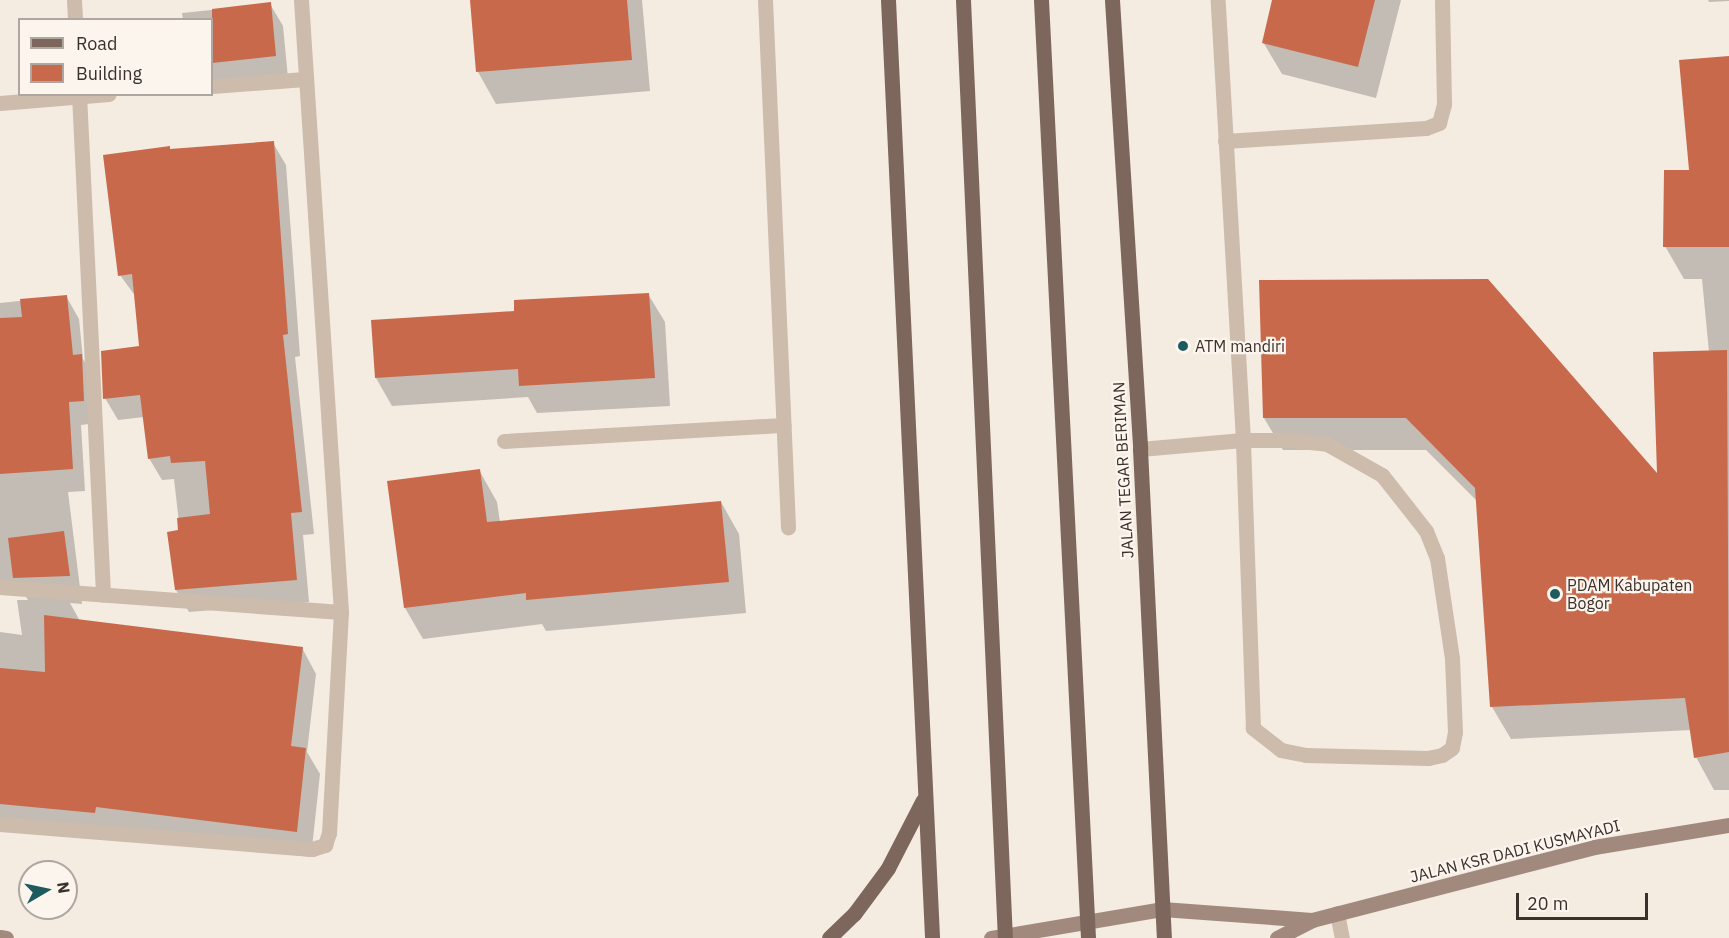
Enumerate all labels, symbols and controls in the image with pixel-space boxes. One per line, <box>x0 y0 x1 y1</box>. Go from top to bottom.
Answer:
legend <box>18 18 213 96</box>
text: Road <box>76 32 117 55</box>
text: Building <box>76 62 142 85</box>
place label: ATM mandiri <box>1195 336 1285 356</box>
marker: ATM mandiri <box>1176 339 1190 353</box>
street label: JALAN TEGAR BERIMAN <box>1109 381 1137 559</box>
place label: PDAM Kabupaten Bogor <box>1567 575 1692 613</box>
marker: PDAM Kabupaten Bogor <box>1548 587 1562 601</box>
street label: JALAN KSR DADI KUSMAYADI <box>1408 816 1622 886</box>
north arrow <box>18 860 78 920</box>
text: N <box>53 880 75 895</box>
scale bar <box>1519 881 1651 919</box>
text: 20 m <box>1527 892 1569 915</box>

